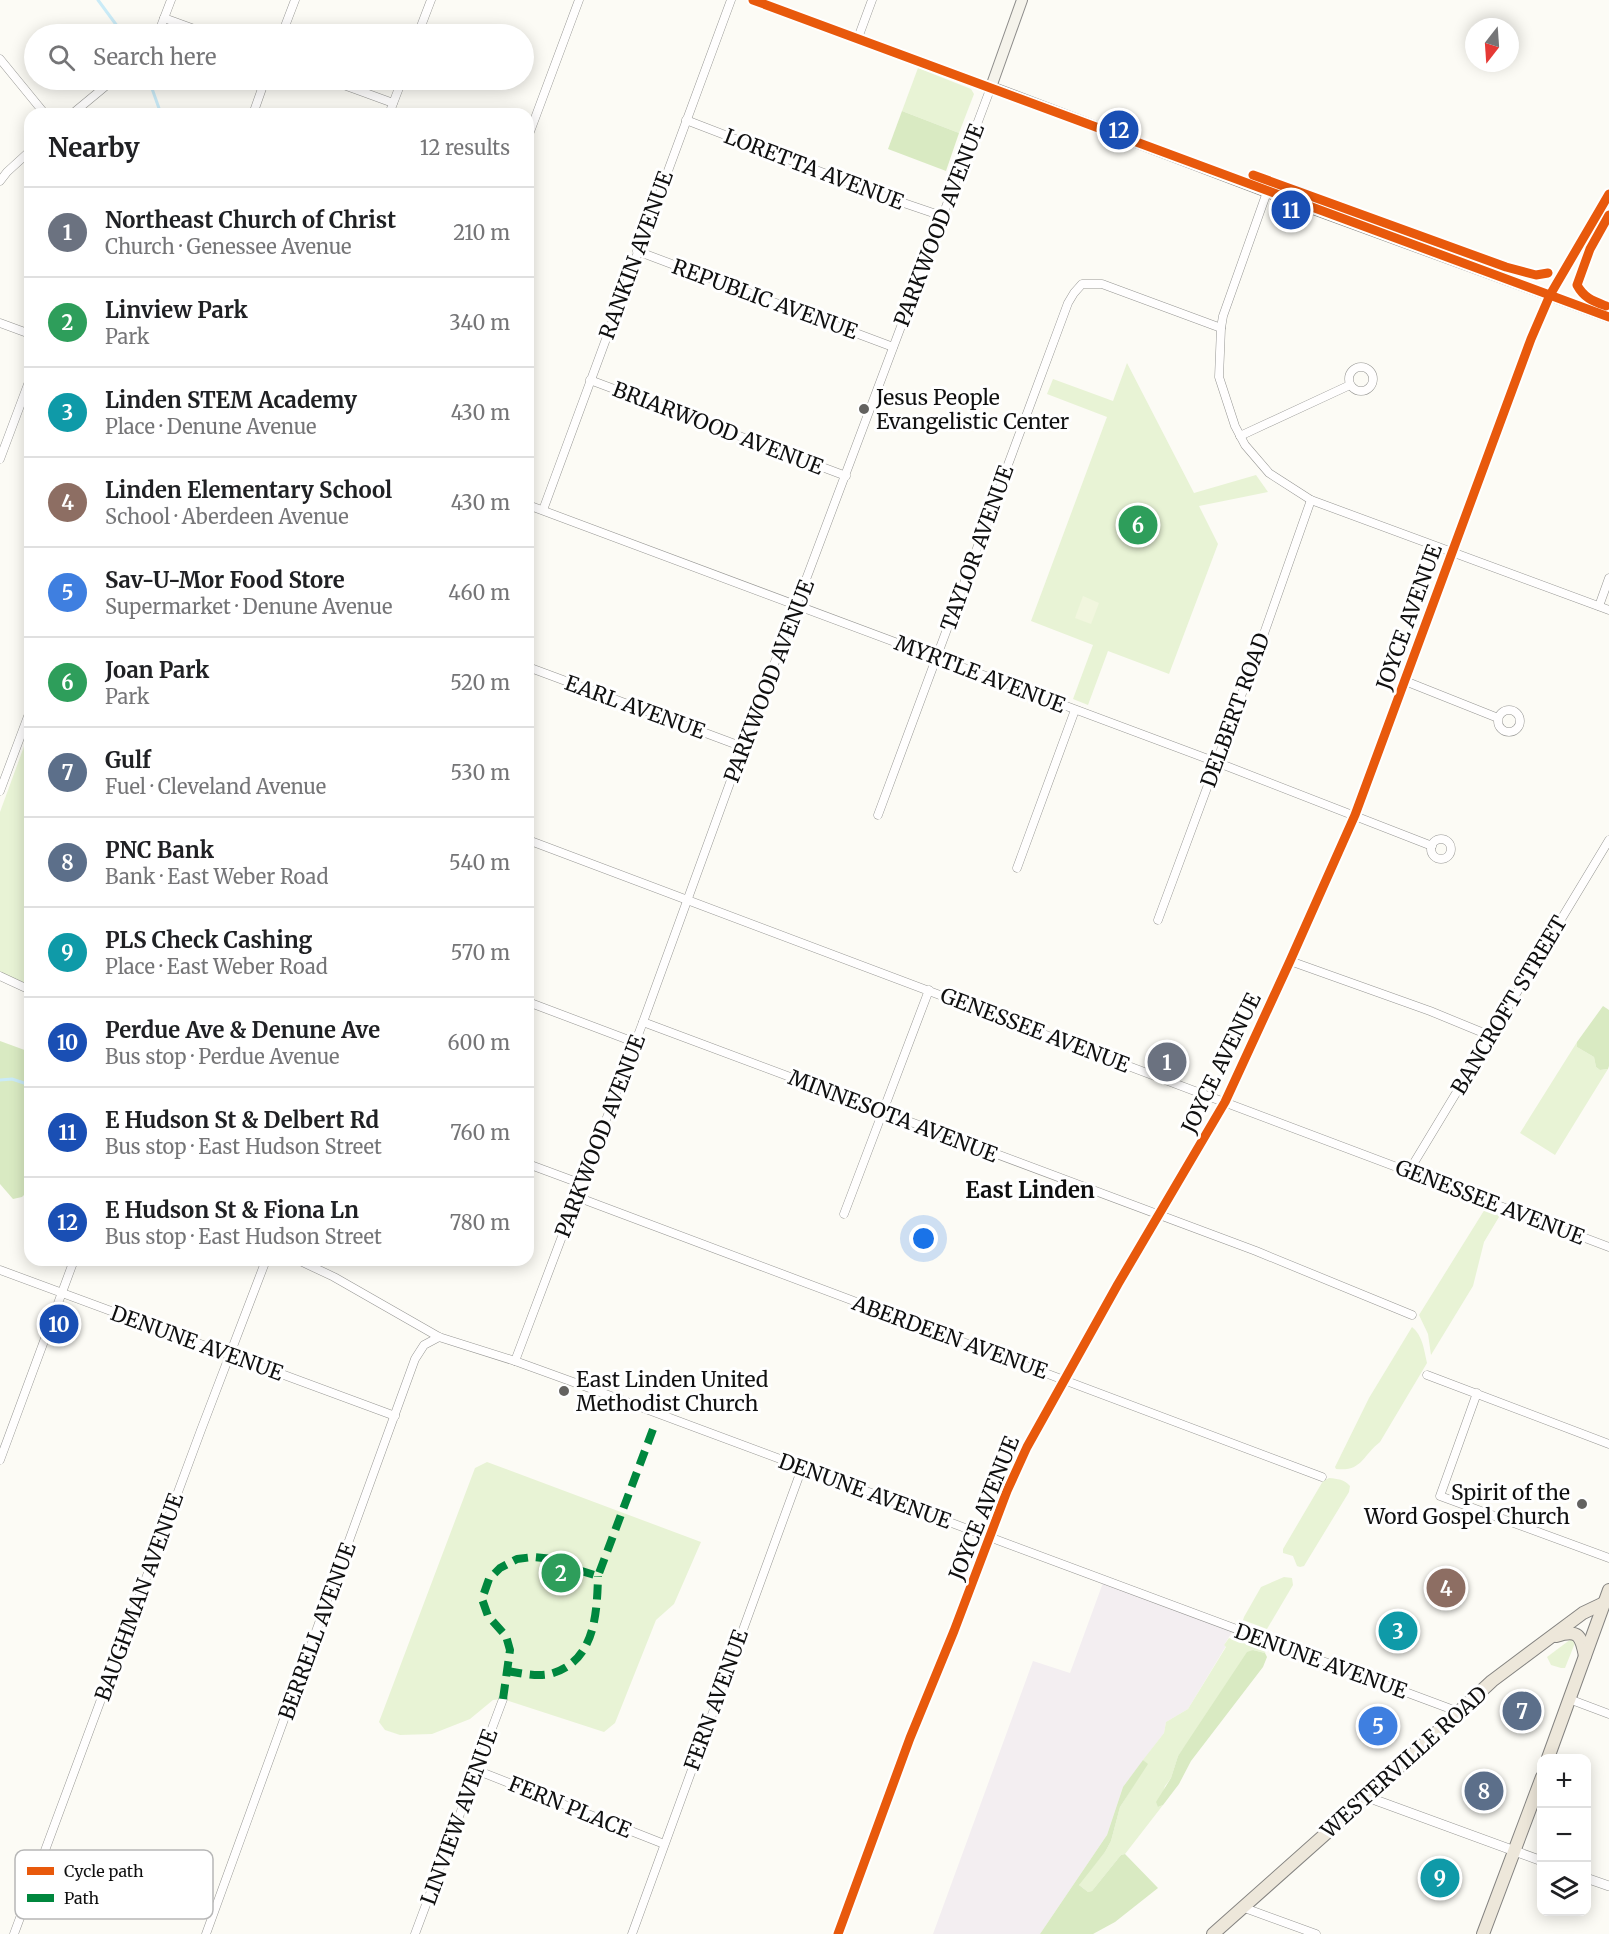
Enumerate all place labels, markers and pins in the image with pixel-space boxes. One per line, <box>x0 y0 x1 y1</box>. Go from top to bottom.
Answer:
pin: 12 <box>1100 108 1138 152</box>
pin: 11 <box>1272 188 1310 232</box>
place label: Jesus People Evangelistic Center <box>875 384 1069 435</box>
marker: Jesus People Evangelistic Center <box>857 402 871 416</box>
pin: 6 <box>1118 502 1158 548</box>
pin: 1 <box>1148 1040 1186 1084</box>
pin: 10 <box>40 1302 78 1346</box>
place label: East Linden United Methodist Church <box>576 1366 769 1417</box>
marker: East Linden United Methodist Church <box>557 1384 571 1398</box>
place label: Spirit of the Word Gospel Church <box>1363 1479 1570 1530</box>
marker: Spirit of the Word Gospel Church <box>1575 1497 1589 1511</box>
pin: 2 <box>542 1550 580 1596</box>
pin: 4 <box>1426 1566 1466 1610</box>
pin: 3 <box>1378 1608 1418 1654</box>
pin: 7 <box>1502 1688 1541 1734</box>
pin: 5 <box>1358 1704 1398 1748</box>
pin: 8 <box>1464 1768 1504 1814</box>
pin: 9 <box>1420 1856 1460 1900</box>

